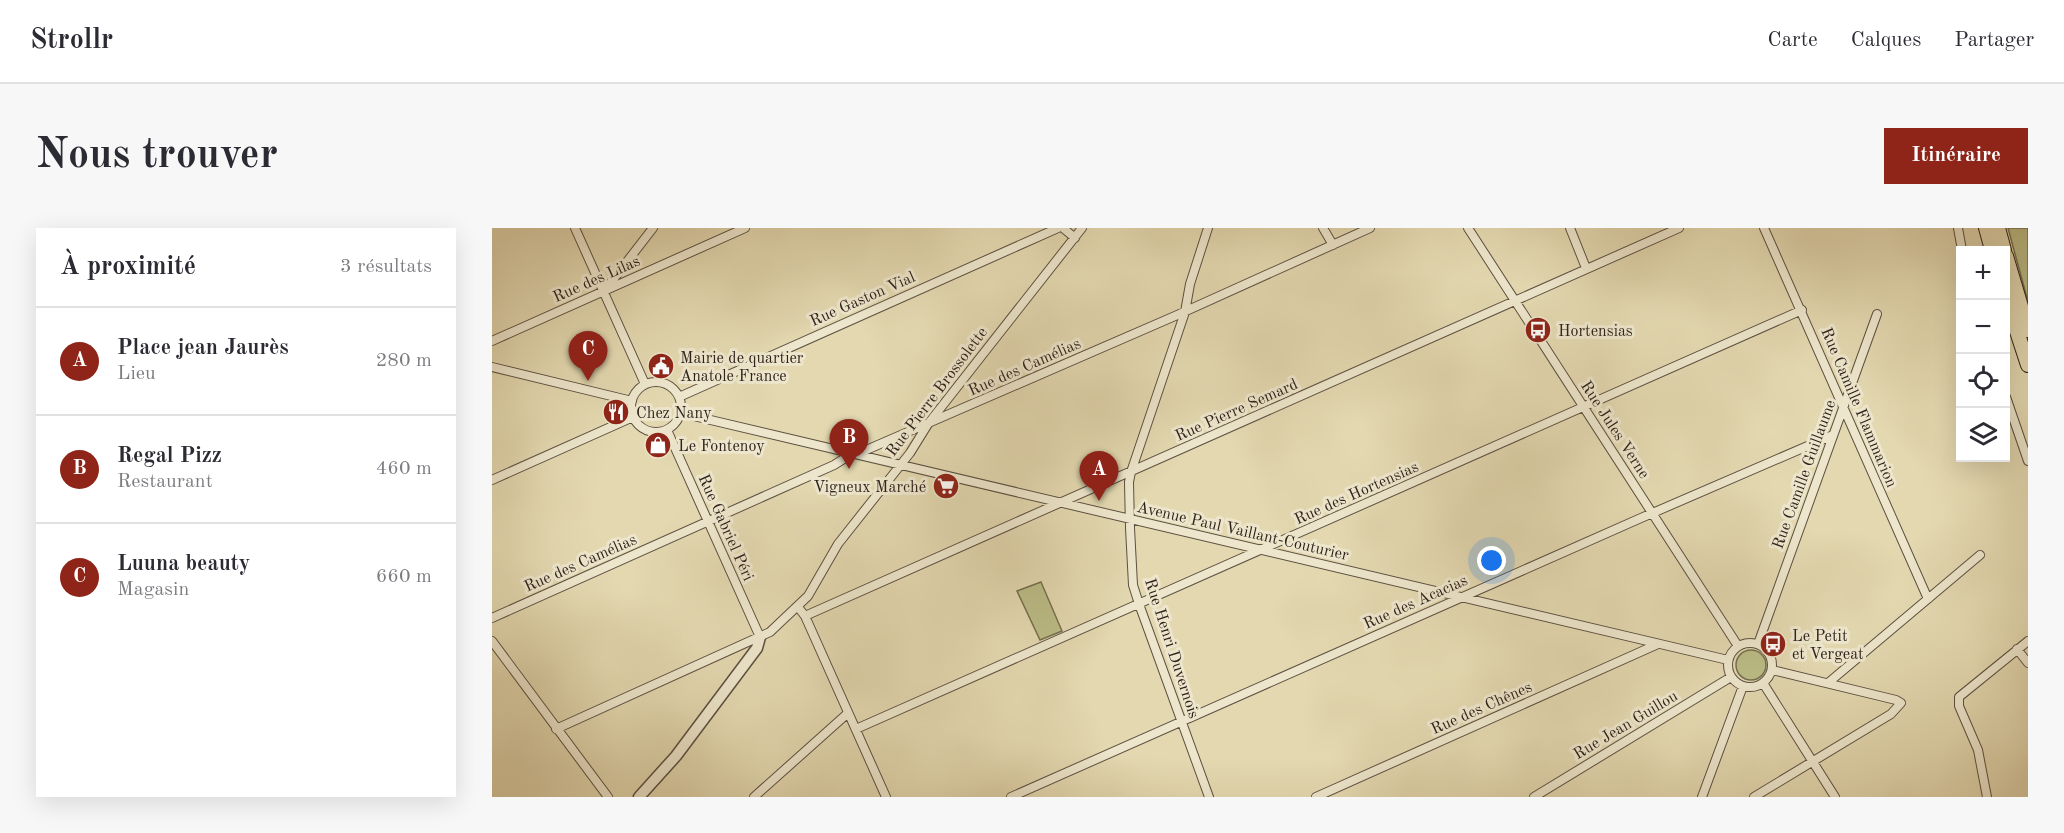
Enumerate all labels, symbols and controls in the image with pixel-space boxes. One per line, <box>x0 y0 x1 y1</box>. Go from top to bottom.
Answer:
text: Strollr <box>30 27 113 55</box>
text: Carte <box>1768 30 1818 51</box>
text: Calques <box>1851 30 1921 51</box>
text: Partager <box>1954 30 2034 51</box>
button: Itinéraire <box>1884 128 2028 184</box>
text: Nous trouver <box>36 135 278 177</box>
map controls <box>1956 246 2010 462</box>
button: + <box>1956 246 2010 300</box>
text: À proximité <box>60 254 196 280</box>
street label: Rue des Lilas <box>551 254 643 306</box>
text: 3 résultats <box>340 257 432 277</box>
street label: Rue Gaston Vial <box>808 270 918 330</box>
button: − <box>1956 300 2010 354</box>
bus stop icon: Hortensias <box>1523 315 1553 345</box>
place label: Hortensias <box>1558 324 1633 340</box>
street label: Rue Pierre Brossolette <box>884 325 991 460</box>
street label: Rue Camille Flammarion <box>1817 326 1899 490</box>
pin: C <box>568 332 608 381</box>
street label: Rue des Camélias <box>966 336 1083 400</box>
text: Place jean Jaurès <box>117 337 289 359</box>
text: A <box>72 351 87 371</box>
text: 280 m <box>376 351 432 371</box>
public building icon: Mairie de quartier Anatole France <box>646 351 676 381</box>
place label: Mairie de quartier Anatole France <box>680 351 804 385</box>
button: locate <box>1956 354 2010 408</box>
text: Lieu <box>117 364 156 384</box>
street label: Rue Pierre Semard <box>1173 377 1300 445</box>
street label: Rue Jules Verne <box>1577 378 1652 482</box>
restaurant icon: Chez Nany <box>601 397 631 427</box>
street label: Rue Camille Guillaume <box>1770 398 1839 551</box>
place label: Chez Nany <box>636 406 712 422</box>
button: layers <box>1956 408 2010 462</box>
pin: B <box>830 420 868 469</box>
shop icon: Le Fontenoy <box>643 430 673 460</box>
place label: Le Fontenoy <box>678 439 765 455</box>
text: Regal Pizz <box>117 445 222 467</box>
pin: A <box>1080 452 1118 501</box>
text: B <box>72 459 87 479</box>
text: 460 m <box>376 459 432 479</box>
street label: Rue des Hortensias <box>1292 459 1421 528</box>
supermarket icon: Vigneux Marché <box>931 471 961 501</box>
text: Restaurant <box>117 472 213 492</box>
street label: Rue Gabriel Péri <box>695 472 756 584</box>
place label: Vigneux Marché <box>813 480 926 496</box>
street label: Avenue Paul Vaillant-Couturier <box>1135 500 1350 564</box>
street label: Rue des Camélias <box>522 532 639 596</box>
your location <box>1477 546 1506 575</box>
text: Luuna beauty <box>117 553 250 575</box>
text: C <box>73 567 86 587</box>
text: 660 m <box>376 567 432 587</box>
street label: Rue des Acacias <box>1361 573 1470 633</box>
street label: Rue Henri Duvernois <box>1141 577 1201 721</box>
text: Magasin <box>117 580 189 600</box>
bus stop icon: Le Petit et Vergeat <box>1758 629 1788 659</box>
place label: Le Petit et Vergeat <box>1792 629 1864 663</box>
street label: Rue des Chênes <box>1429 679 1535 738</box>
street label: Rue Jean Guillou <box>1571 688 1681 763</box>

